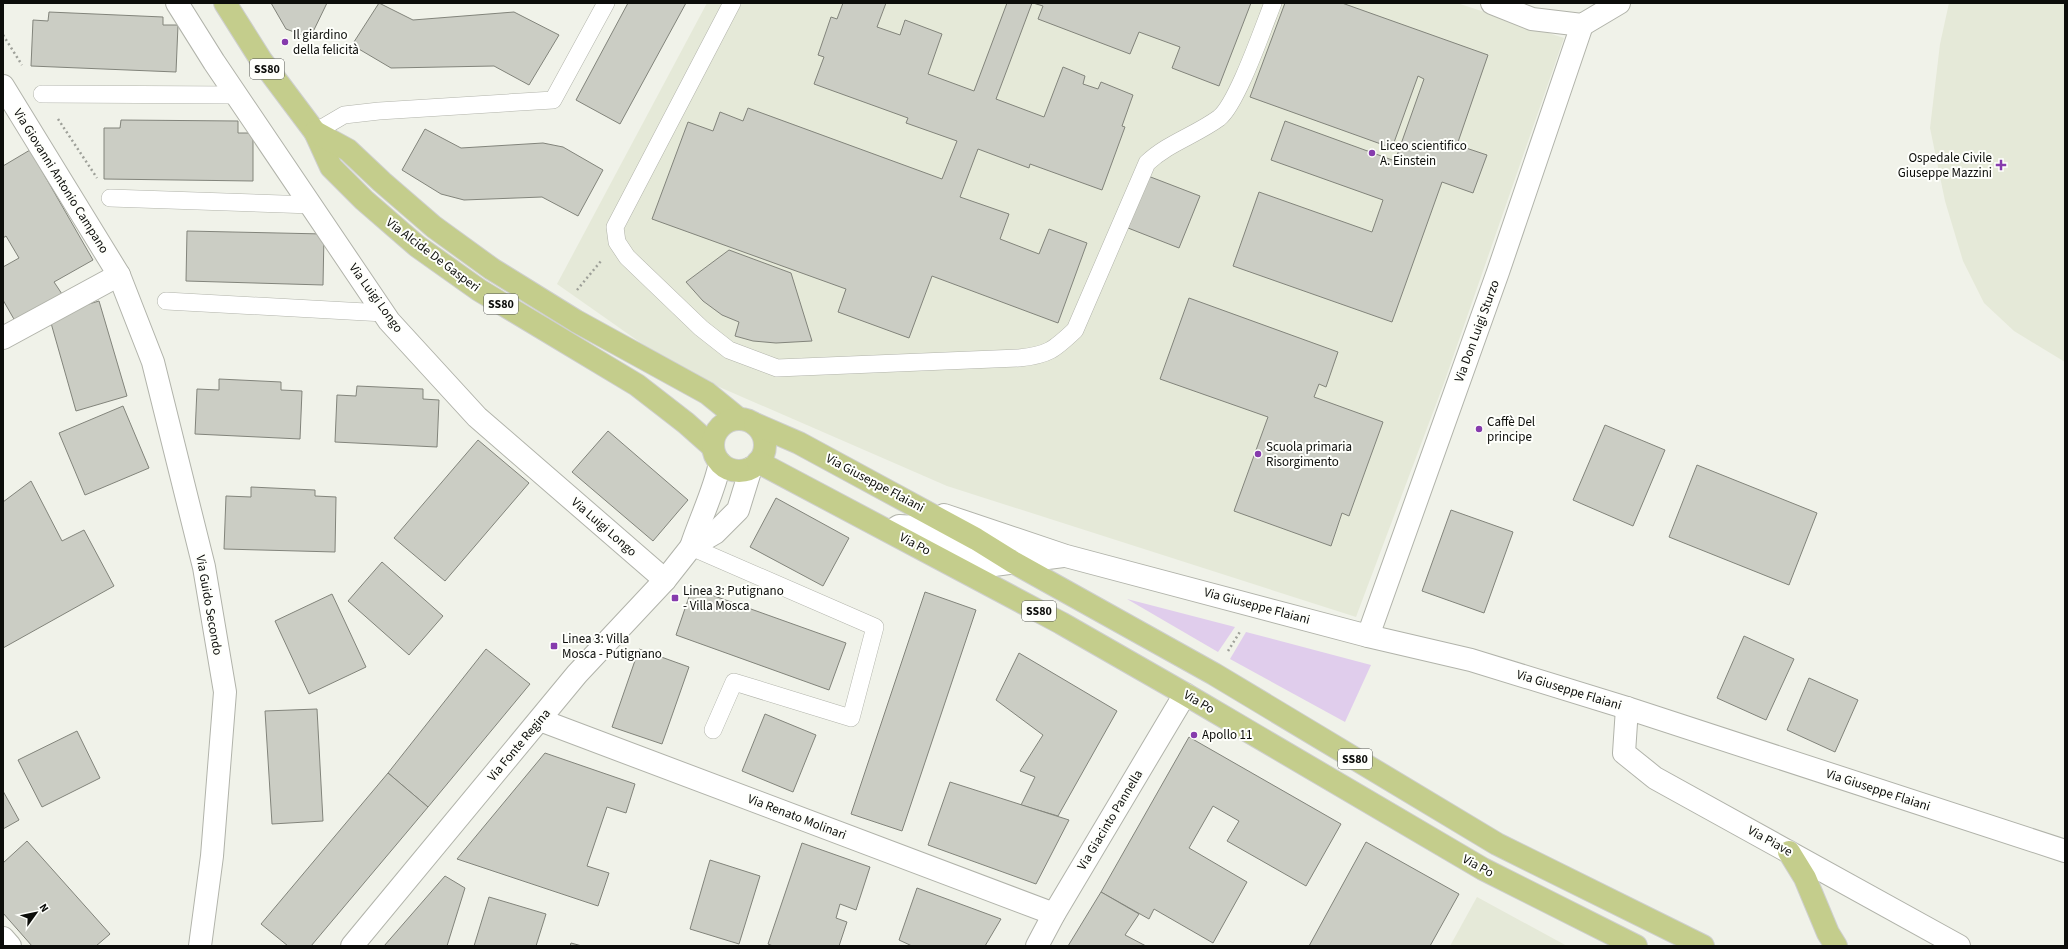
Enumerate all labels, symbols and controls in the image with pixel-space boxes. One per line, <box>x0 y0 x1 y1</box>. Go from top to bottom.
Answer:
place label: Il giardino della felicità <box>293 26 359 59</box>
marker: Il giardino della felicità <box>280 37 290 47</box>
road number: SS80 <box>250 59 284 79</box>
street label: Via Giovanni Antonio Campano <box>9 105 113 257</box>
place label: Liceo scientifico A. Einstein <box>1380 137 1467 170</box>
marker: Liceo scientifico A. Einstein <box>1367 148 1377 158</box>
place label: Ospedale Civile Giuseppe Mazzini <box>1898 149 1992 182</box>
marker: Ospedale Civile Giuseppe Mazzini <box>1995 159 2007 171</box>
street label: Via Alcide De Gasperi <box>382 214 484 296</box>
street label: Via Luigi Longo <box>345 260 407 336</box>
street label: Via Don Luigi Sturzo <box>1450 277 1504 385</box>
road number: SS80 <box>484 294 518 314</box>
place label: Caffè Del principe <box>1487 413 1535 446</box>
marker: Caffè Del principe <box>1474 424 1484 434</box>
place label: Scuola primaria Risorgimento <box>1266 438 1352 471</box>
street label: Via Giuseppe Flaiani <box>823 449 927 517</box>
marker: Scuola primaria Risorgimento <box>1253 449 1263 459</box>
street label: Via Luigi Longo <box>567 493 641 561</box>
street label: Via Po <box>896 528 934 560</box>
street label: Via Guido Secondo <box>191 553 227 657</box>
place label: Linea 3: Putignano - Villa Mosca <box>683 582 784 615</box>
street label: Via Giuseppe Flaiani <box>1202 583 1312 629</box>
marker: Linea 3: Putignano - Villa Mosca <box>670 593 680 603</box>
road number: SS80 <box>1022 601 1056 621</box>
place label: Linea 3: Villa Mosca - Putignano <box>562 630 662 663</box>
marker: Linea 3: Villa Mosca - Putignano <box>549 641 559 651</box>
street label: Via Giuseppe Flaiani <box>1514 665 1624 715</box>
street label: Via Po <box>1180 686 1218 718</box>
street label: Via Fonte Regina <box>483 705 555 785</box>
place label: Apollo 11 <box>1202 726 1253 744</box>
marker: Apollo 11 <box>1189 730 1199 740</box>
road number: SS80 <box>1338 749 1372 769</box>
street label: Via Giuseppe Flaiani <box>1823 765 1933 815</box>
street label: Via Giacinto Pannella <box>1073 766 1147 874</box>
street label: Via Renato Molinari <box>745 790 849 844</box>
street label: Via Piave <box>1744 821 1796 861</box>
street label: Via Po <box>1459 850 1497 882</box>
north arrow <box>16 893 56 933</box>
text: N <box>36 901 52 915</box>

